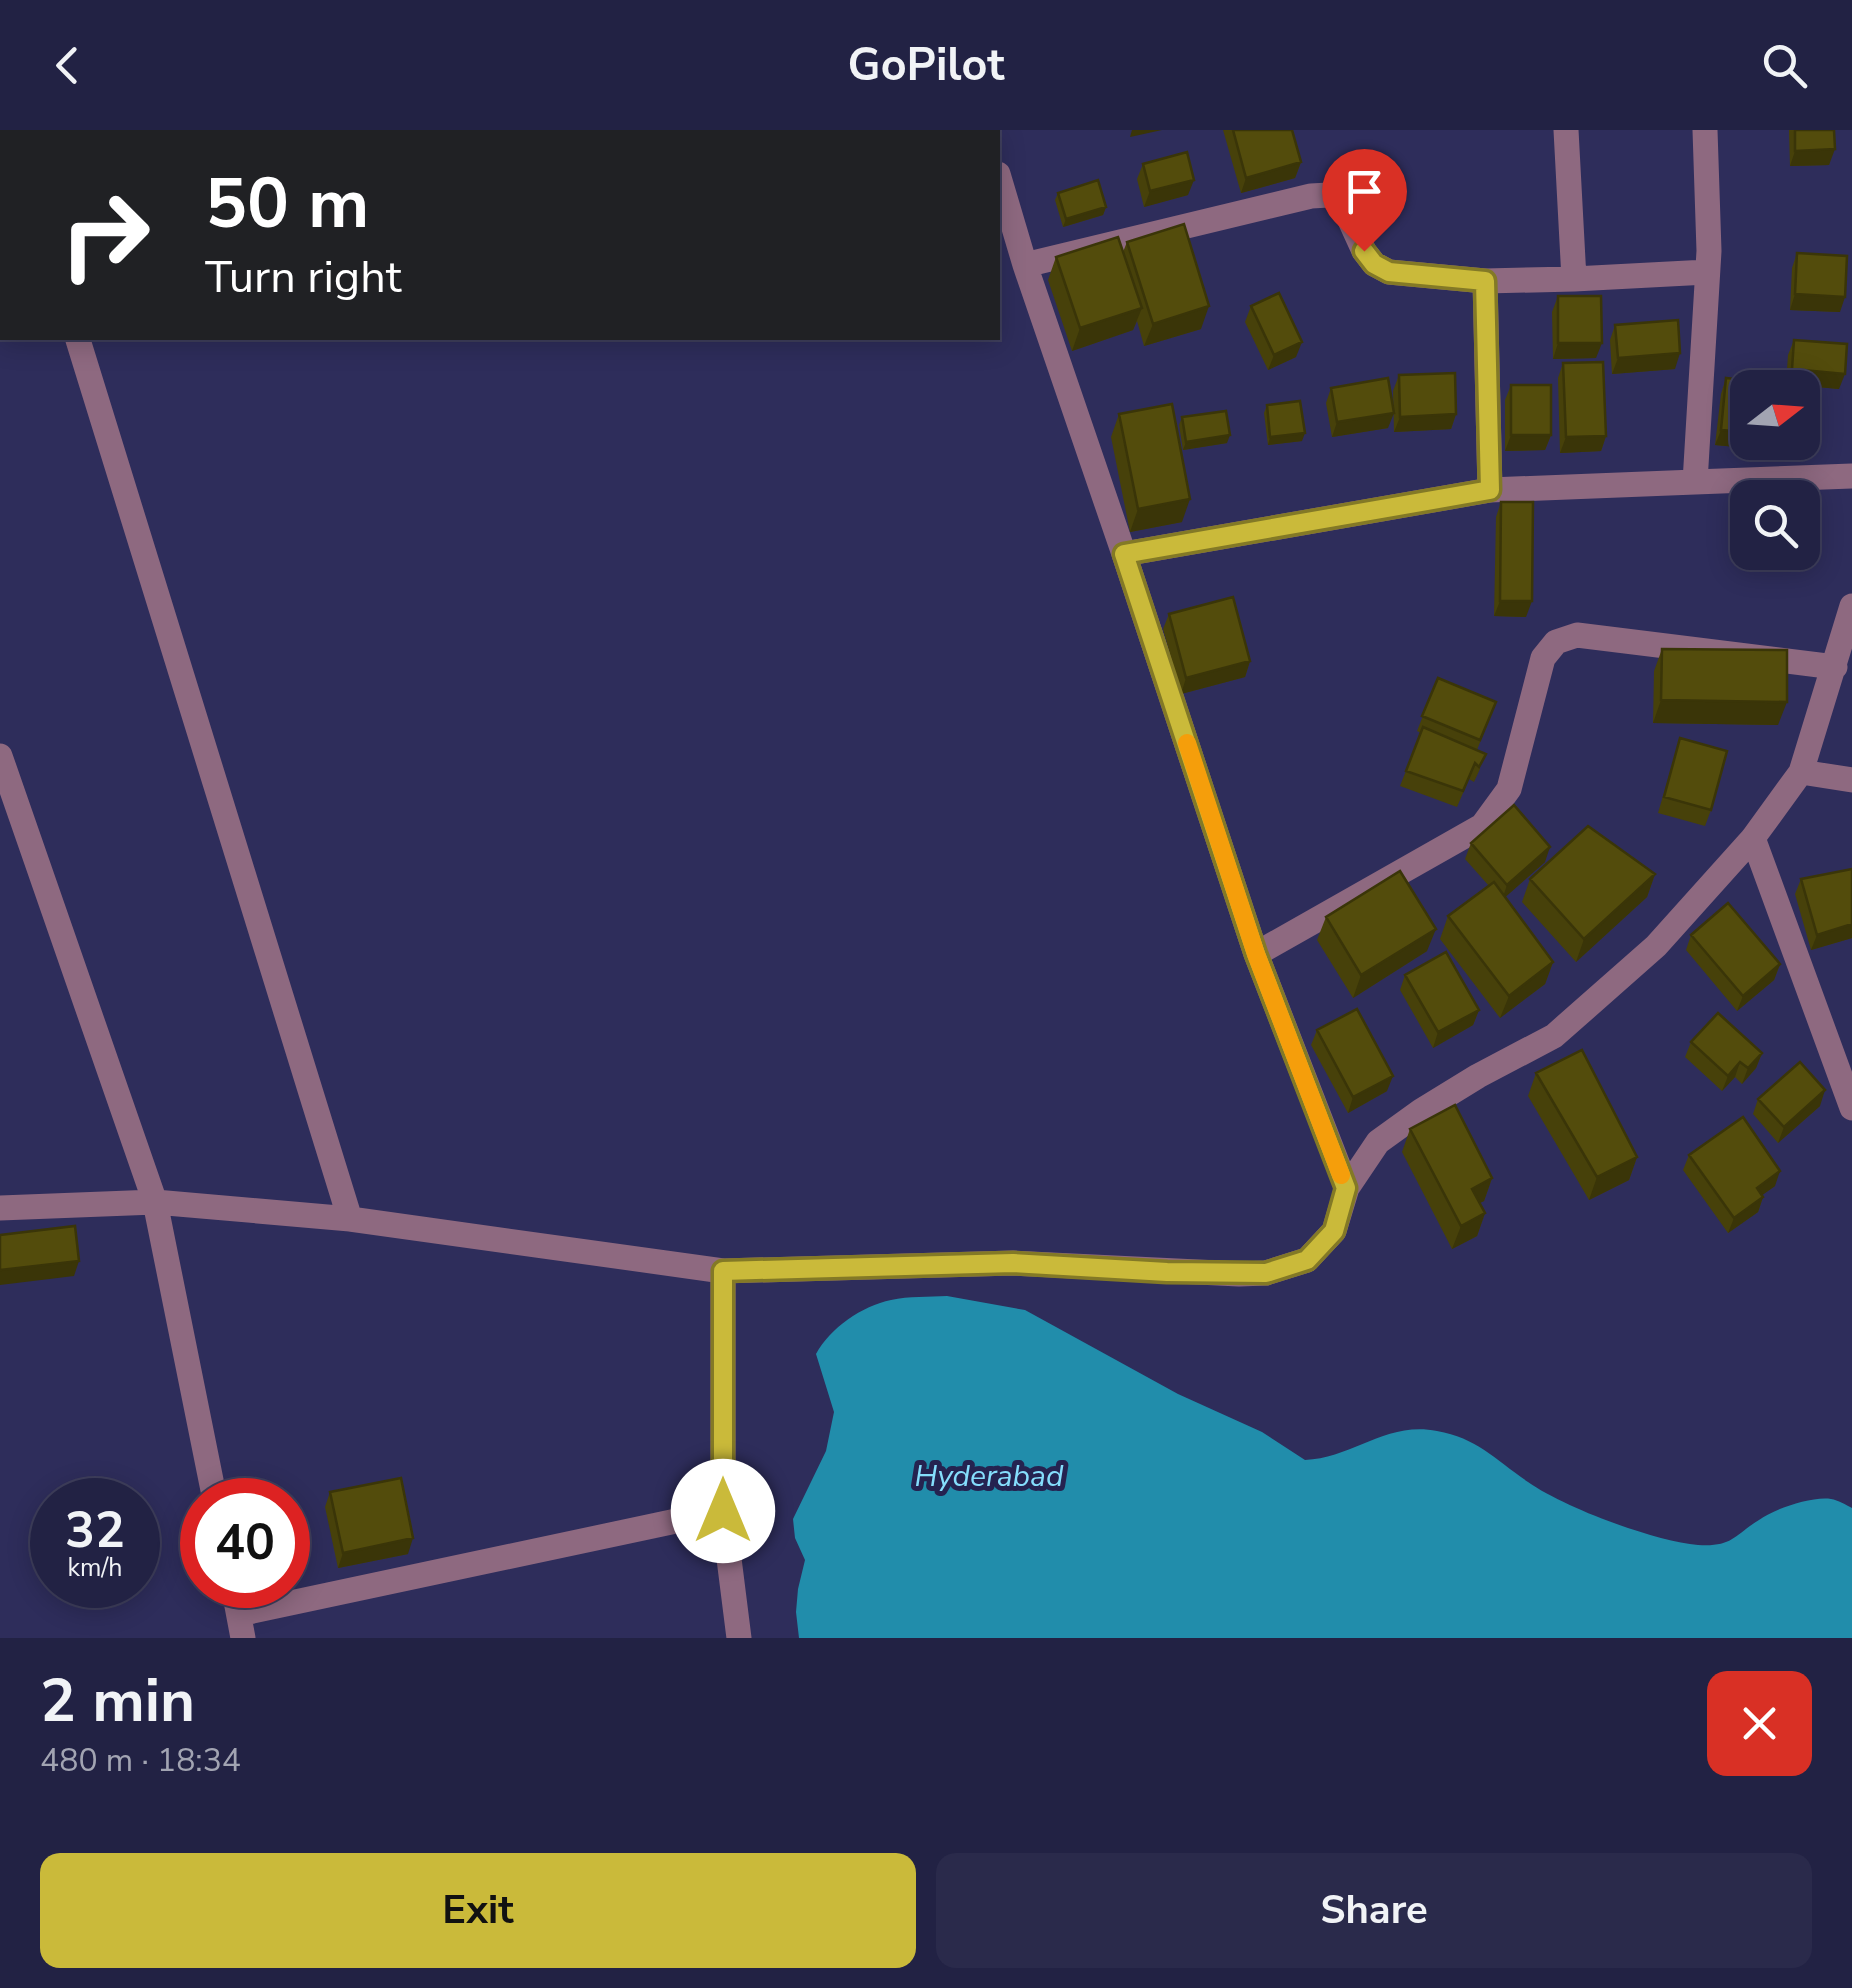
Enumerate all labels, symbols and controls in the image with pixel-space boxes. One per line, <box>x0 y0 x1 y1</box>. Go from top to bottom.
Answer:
text: GoPilot <box>848 35 1004 96</box>
icon: back <box>40 38 95 93</box>
icon: search <box>1757 38 1812 93</box>
pin <box>1322 149 1407 252</box>
text: 50 m <box>205 156 369 252</box>
icon: arrive <box>1337 164 1392 219</box>
icon: right <box>40 170 170 300</box>
text: Turn right <box>205 247 402 308</box>
north arrow <box>1730 370 1820 460</box>
map controls <box>1730 370 1820 570</box>
button: search <box>1730 480 1820 570</box>
water label: Hyderabad <box>915 1456 1064 1497</box>
position arrow <box>671 1459 775 1563</box>
speed limit sign: 40 <box>180 1478 310 1608</box>
text: 32 <box>65 1496 125 1565</box>
text: km/h <box>67 1551 123 1585</box>
text: 2 min <box>40 1660 195 1742</box>
button: close <box>1707 1671 1812 1776</box>
text: 480 m · 18:34 <box>40 1739 241 1782</box>
button: Exit <box>40 1853 916 1968</box>
button: Share <box>936 1853 1812 1968</box>

